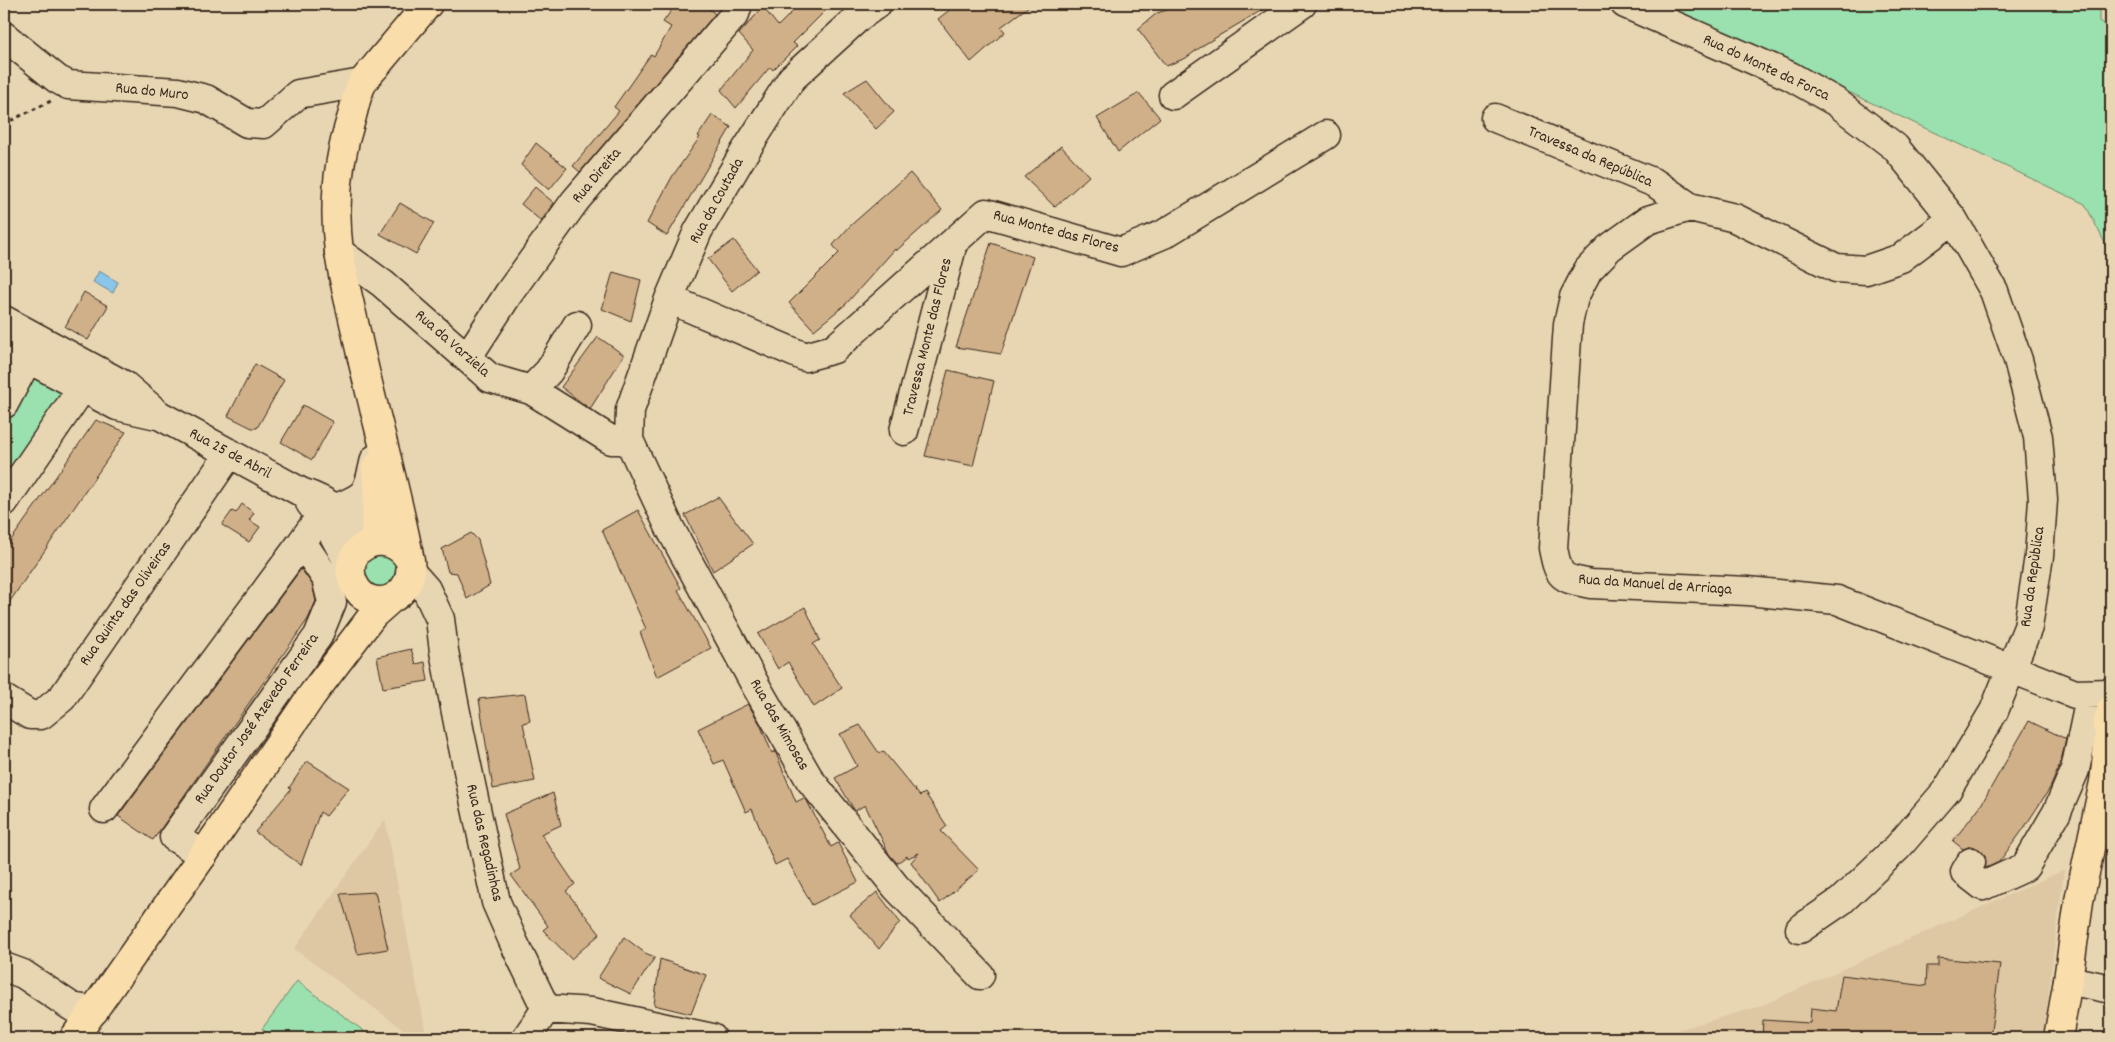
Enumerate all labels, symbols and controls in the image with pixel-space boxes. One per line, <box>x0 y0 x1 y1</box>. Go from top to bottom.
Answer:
street label: Rua do Monte da Forca <box>1699 29 1834 108</box>
street label: Rua do Muro <box>114 77 190 107</box>
street label: Travessa da República <box>1524 120 1656 194</box>
street label: Rua Direita <box>567 143 627 209</box>
street label: Rua da Coutada <box>684 154 750 248</box>
street label: Rua Monte das Flores <box>990 204 1122 260</box>
street label: Travessa Monte das Flores <box>897 255 959 418</box>
street label: Rua da Varziela <box>409 305 495 384</box>
street label: Rua 25 de Abril <box>185 423 276 485</box>
street label: Rua da Repùblica <box>2015 525 2052 629</box>
street label: Rua Quinta das Oliveiras <box>74 537 178 671</box>
street label: Rua da Manuel de Arriaga <box>1577 568 1733 602</box>
street label: Rua Doutor José Azevedo Ferreira <box>189 628 325 809</box>
street label: Rua das Mimosas <box>743 675 815 775</box>
street label: Rua das Regadinhas <box>459 782 509 904</box>

